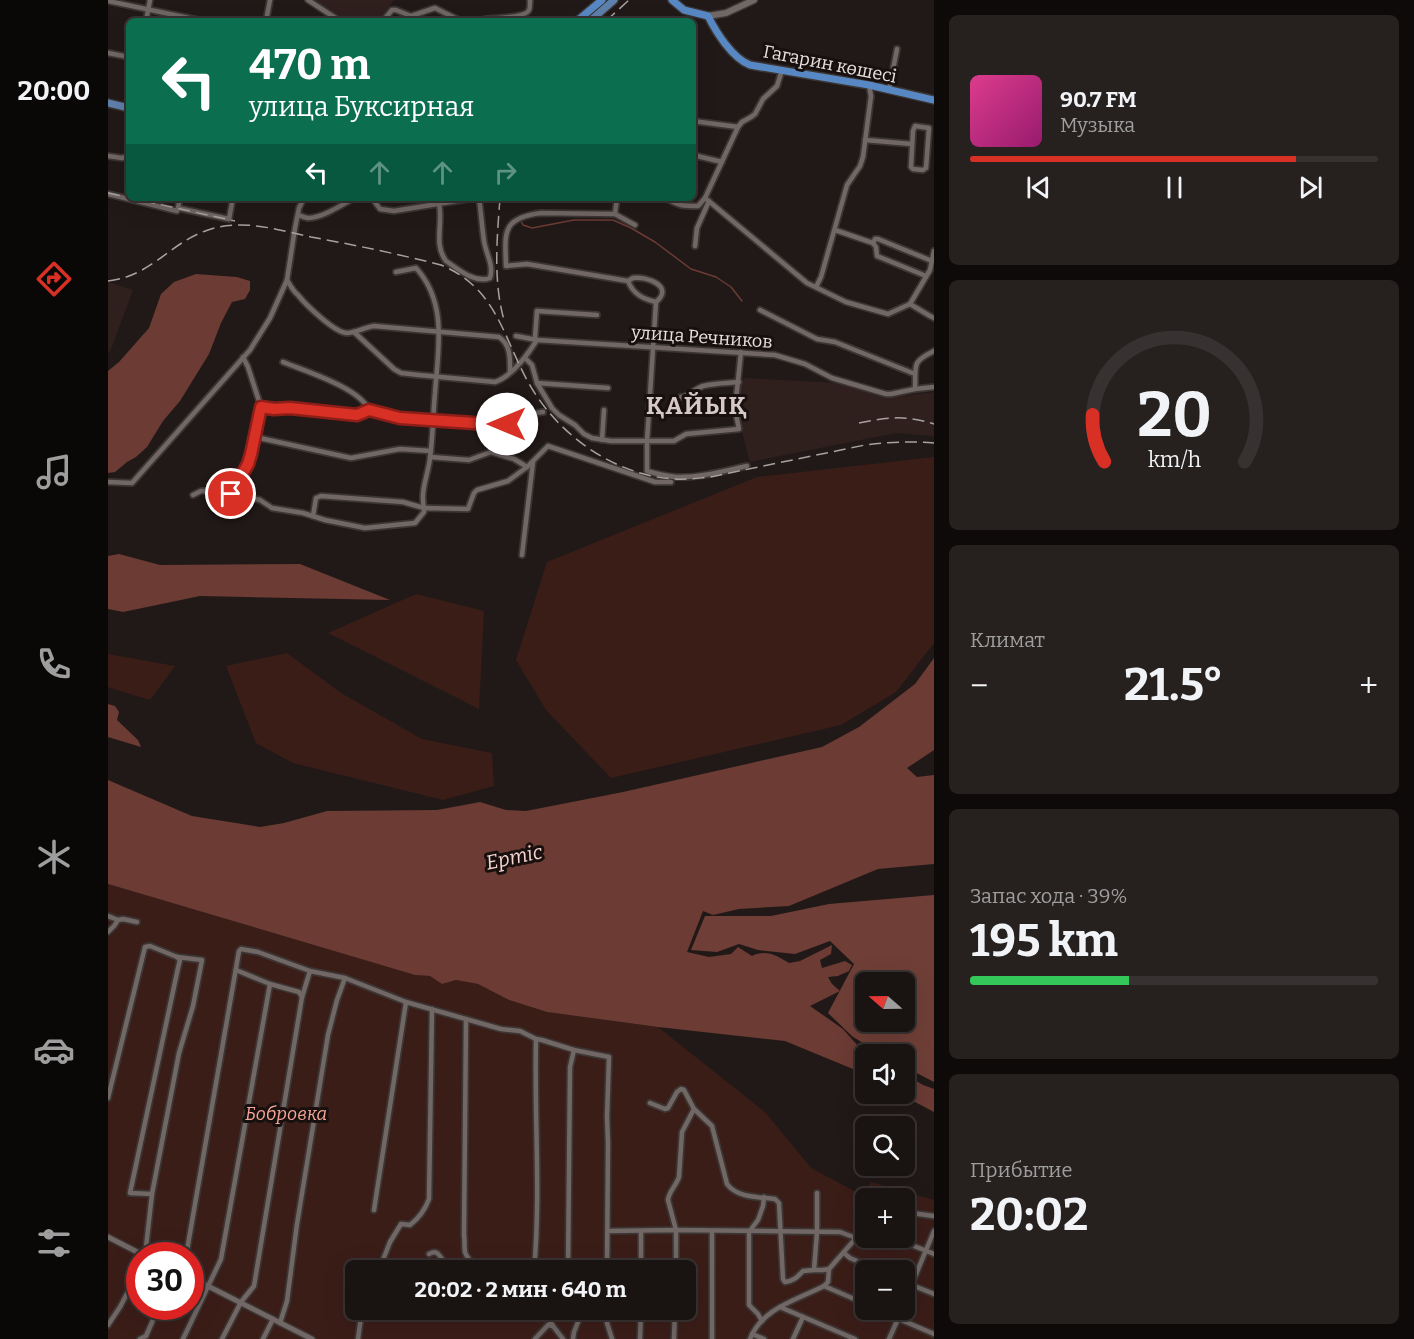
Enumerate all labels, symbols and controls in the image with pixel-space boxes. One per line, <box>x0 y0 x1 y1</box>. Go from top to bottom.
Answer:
text: 470 m <box>249 40 370 90</box>
street label: Гагарин көшесі <box>761 40 899 88</box>
icon: left <box>150 42 228 120</box>
text: 20:00 <box>18 75 90 107</box>
text: 90.7 FM <box>1060 86 1137 113</box>
text: улица Буксирная <box>249 91 474 123</box>
text: Музыка <box>1060 113 1135 137</box>
icon: left <box>300 156 333 189</box>
icon: ahead <box>363 156 396 189</box>
icon: ahead <box>426 156 459 189</box>
icon: right <box>489 156 522 189</box>
icon: previous <box>1022 171 1055 204</box>
icon: pause <box>1158 171 1191 204</box>
icon: next <box>1294 171 1327 204</box>
icon: directions <box>33 258 75 300</box>
street label: улица Речников <box>630 321 773 353</box>
text: 20 <box>1137 378 1211 453</box>
district label: ҚАЙЫҚ <box>646 391 748 420</box>
position arrow <box>475 392 539 456</box>
text: km/h <box>1147 447 1201 473</box>
icon: music <box>33 451 75 493</box>
pin <box>205 468 256 519</box>
icon: arrive <box>214 477 247 510</box>
text: Климат <box>970 628 1045 652</box>
icon: phone <box>33 643 75 685</box>
text: 21.5° <box>1124 658 1223 712</box>
text: − <box>970 666 988 706</box>
text: + <box>1359 666 1378 706</box>
icon: climate <box>33 836 75 878</box>
water label: Ертіс <box>484 839 545 875</box>
text: Запас хода · 39% <box>970 884 1127 908</box>
text: 195 km <box>970 914 1118 968</box>
north arrow <box>855 972 915 1032</box>
map controls <box>855 972 915 1320</box>
icon: car <box>33 1029 75 1071</box>
button: sound <box>855 1044 915 1104</box>
park label: Бобровка <box>245 1103 327 1125</box>
button: search <box>855 1116 915 1176</box>
text: Прибытие <box>970 1158 1072 1182</box>
button: + <box>855 1188 915 1248</box>
text: 20:02 <box>970 1188 1088 1242</box>
icon: filters <box>33 1222 75 1264</box>
speed limit sign: 30 <box>126 1242 204 1320</box>
button: − <box>855 1260 915 1320</box>
text: 20:02 · 2 мин · 640 m <box>415 1276 626 1303</box>

